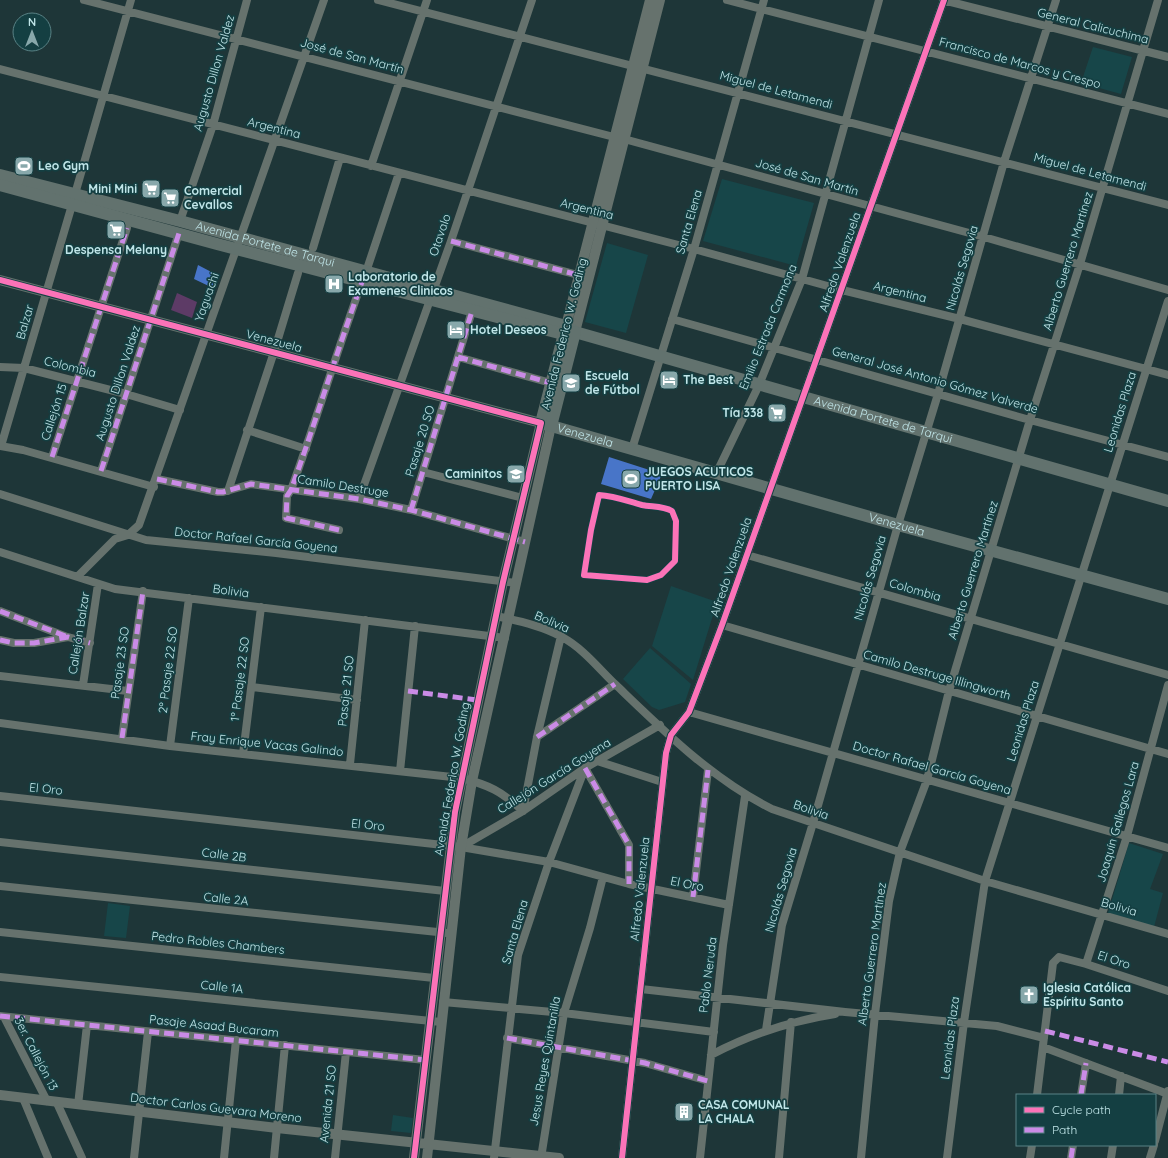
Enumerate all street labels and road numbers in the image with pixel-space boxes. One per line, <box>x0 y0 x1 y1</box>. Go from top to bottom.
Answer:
street label: General Calicuchima <box>1036 4 1150 47</box>
street label: Augusto Dillon Valdez <box>190 13 237 133</box>
street label: José de San Martín <box>299 34 406 77</box>
street label: Francisco de Marcos y Crespo <box>938 34 1103 91</box>
street label: Miguel de Letamendi <box>718 67 834 112</box>
street label: Argentina <box>246 114 302 141</box>
street label: Miguel de Letamendi <box>1032 149 1148 194</box>
street label: José de San Martín <box>754 155 861 198</box>
street label: Santa Elena <box>672 188 705 256</box>
street label: Alberto Guerrero Martínez <box>1039 189 1096 332</box>
street label: Argentina <box>559 195 615 222</box>
street label: Alfredo Valenzuela <box>815 210 864 314</box>
street label: Otavalo <box>425 212 454 258</box>
street label: Avenida Portete de Tarqui <box>194 218 336 270</box>
street label: Nicolás Segovia <box>942 224 981 312</box>
street label: Avenida Federico W. Goding <box>537 256 590 411</box>
street label: Emilio Estrada Carmona <box>735 262 800 392</box>
street label: Yaguachi <box>191 270 222 323</box>
street label: Argentina <box>872 278 928 305</box>
street label: Balzar <box>12 302 37 341</box>
street label: Augusto Dillon Valdez <box>92 323 143 442</box>
street label: Venezuela <box>244 326 304 355</box>
street label: General José Antonio Gómez Valverde <box>830 343 1040 416</box>
street label: Colombia <box>43 353 98 380</box>
street label: Leonidas Plaza <box>1100 370 1139 454</box>
street label: Callejón 15 <box>37 381 70 442</box>
street label: Avenida Portete de Tarqui <box>812 392 954 446</box>
street label: Pasaje 20 SO <box>402 403 437 478</box>
street label: Venezuela <box>555 420 615 450</box>
street label: Camilo Destruge <box>296 471 390 500</box>
street label: Alberto Guerrero Martínez <box>944 498 1001 641</box>
street label: Venezuela <box>867 509 926 539</box>
street label: Alfredo Valenzuela <box>706 515 755 619</box>
street label: Doctor Rafael García Goyena <box>174 523 338 556</box>
street label: Nicolás Segovia <box>850 534 889 622</box>
street label: Colombia <box>888 575 943 604</box>
street label: Bolivia <box>212 581 250 600</box>
street label: Callejón Balzar <box>65 590 93 675</box>
street label: Bolivia <box>532 607 572 636</box>
street label: Pasaje 23 SO <box>107 626 132 700</box>
street label: 2º Pasaje 22 SO <box>155 626 180 714</box>
street label: 1º Pasaje 22 SO <box>227 636 252 722</box>
street label: Camilo Destruge Illingworth <box>862 646 1013 703</box>
street label: Pasaje 21 SO <box>334 655 357 727</box>
street label: Leonidas Plaza <box>1003 679 1042 763</box>
street label: Avenida Federico W. Goding <box>431 701 472 857</box>
street label: Fray Enrique Vacas Galindo <box>190 728 344 759</box>
street label: Callejón García Goyena <box>494 735 613 817</box>
street label: Doctor Rafael García Goyena <box>851 738 1013 797</box>
street label: Joaquín Gallegos Lara <box>1093 760 1142 884</box>
street label: El Oro <box>29 779 64 798</box>
street label: Bolivia <box>791 796 831 823</box>
street label: El Oro <box>351 815 386 834</box>
street label: Alfredo Valenzuela <box>627 836 652 942</box>
street label: Calle 2B <box>201 844 248 865</box>
street label: Nicolás Segovia <box>761 846 800 934</box>
street label: El Oro <box>669 873 705 894</box>
street label: Alberto Guerrero Martínez <box>854 881 889 1026</box>
street label: Calle 2A <box>203 889 249 908</box>
street label: Bolivia <box>1099 894 1139 919</box>
street label: Santa Elena <box>498 898 531 966</box>
street label: Pedro Robles Chambers <box>151 928 286 957</box>
street label: Pablo Neruda <box>695 936 720 1014</box>
street label: El Oro <box>1096 947 1132 972</box>
street label: Calle 1A <box>200 977 244 996</box>
street label: Jesus Reyes Quintanilla <box>526 995 563 1127</box>
street label: Leonidas Plaza <box>937 996 962 1080</box>
street label: Pasaje Asaad Bucaram <box>149 1011 280 1040</box>
street label: 3er. Callejón 13 <box>11 1014 61 1093</box>
street label: Avenida 21 SO <box>316 1064 339 1144</box>
street label: Doctor Carlos Guevara Moreno <box>129 1090 303 1125</box>

